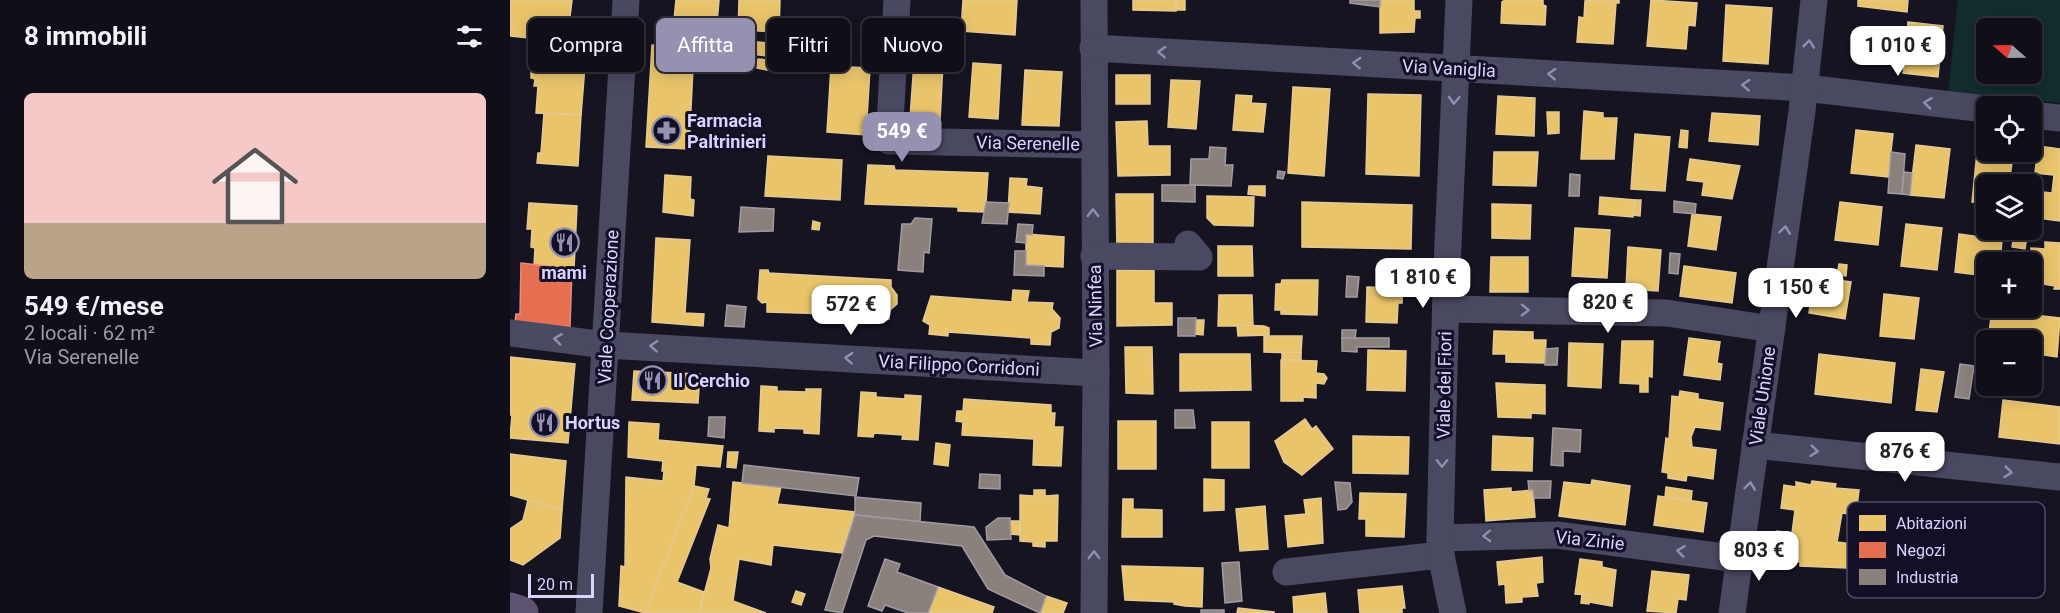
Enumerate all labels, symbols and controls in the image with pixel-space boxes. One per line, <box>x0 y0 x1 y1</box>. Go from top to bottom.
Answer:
chip: Compra <box>528 18 644 72</box>
chip: Affitta <box>656 18 755 72</box>
chip: Filtri <box>767 18 850 72</box>
chip: Nuovo <box>862 18 964 72</box>
north arrow <box>1976 18 2042 84</box>
map controls <box>1976 18 2042 396</box>
icon: filters <box>453 20 486 53</box>
text: 8 immobili <box>24 21 147 51</box>
pin: 1 010 € <box>1843 26 1953 77</box>
text: 1 010 € <box>1864 33 1932 57</box>
one-way arrow <box>1802 40 1815 49</box>
one-way arrow <box>1158 46 1167 59</box>
street label: Via Vaniglia <box>1402 55 1496 81</box>
one-way arrow <box>1352 57 1361 70</box>
one-way arrow <box>1547 68 1556 81</box>
one-way arrow <box>1742 79 1751 92</box>
one-way arrow <box>1448 96 1461 105</box>
button: locate <box>1976 96 2042 162</box>
one-way arrow <box>1923 97 1932 109</box>
place label: Farmacia Paltrinieri <box>687 110 766 152</box>
pin: 549 € <box>860 112 944 163</box>
pharmacy icon: Farmacia Paltrinieri <box>650 114 682 146</box>
text: 549 € <box>877 119 927 143</box>
icon: home <box>201 132 309 240</box>
street label: Via Serenelle <box>976 132 1080 154</box>
button: layers <box>1976 174 2042 240</box>
one-way arrow <box>1087 208 1099 217</box>
one-way arrow <box>1778 226 1791 235</box>
restaurant icon: mami <box>548 227 580 259</box>
street label: Viale Cooperazione <box>593 229 623 385</box>
button: + <box>1976 252 2042 318</box>
pin: 1 810 € <box>1368 258 1478 309</box>
place label: mami <box>541 262 587 283</box>
street label: Via Ninfea <box>1084 265 1106 347</box>
text: 1 810 € <box>1389 265 1457 289</box>
pin: 1 150 € <box>1741 268 1851 319</box>
text: 1 150 € <box>1762 275 1830 299</box>
pin: 820 € <box>1566 283 1650 334</box>
pin: 572 € <box>809 285 893 336</box>
text: 820 € <box>1583 290 1633 314</box>
text: 549 €/mese <box>24 291 164 321</box>
text: 572 € <box>826 292 876 316</box>
one-way arrow <box>1521 304 1530 316</box>
text: 2 locali · 62 m² <box>24 321 155 345</box>
button: − <box>1976 330 2042 396</box>
street label: Viale dei Fiori <box>1433 331 1455 439</box>
one-way arrow <box>553 333 562 346</box>
one-way arrow <box>650 340 659 353</box>
text: Via Serenelle <box>24 345 139 369</box>
street label: Viale Unione <box>1745 345 1779 447</box>
street label: Via Filippo Corridoni <box>878 350 1040 380</box>
one-way arrow <box>844 352 853 365</box>
restaurant icon: Il Cerchio <box>636 364 668 396</box>
place label: Il Cerchio <box>673 370 750 391</box>
restaurant icon: Hortus <box>528 406 560 438</box>
place label: Hortus <box>565 412 620 433</box>
pin: 876 € <box>1863 432 1947 483</box>
text: 876 € <box>1880 439 1930 463</box>
one-way arrow <box>1809 444 1818 457</box>
one-way arrow <box>1436 459 1449 468</box>
one-way arrow <box>2003 465 2012 477</box>
one-way arrow <box>1743 481 1755 490</box>
legend <box>1847 502 2045 598</box>
text: Abitazioni <box>1896 514 1967 533</box>
street label: Via Zinie <box>1555 526 1625 554</box>
one-way arrow <box>1483 530 1492 543</box>
pin: 803 € <box>1717 531 1801 582</box>
text: 803 € <box>1734 538 1784 562</box>
text: Negozi <box>1896 541 1946 560</box>
one-way arrow <box>1677 545 1686 557</box>
one-way arrow <box>1088 550 1101 559</box>
text: Industria <box>1896 568 1959 587</box>
scale bar <box>528 571 594 598</box>
text: 20 m <box>537 575 573 594</box>

